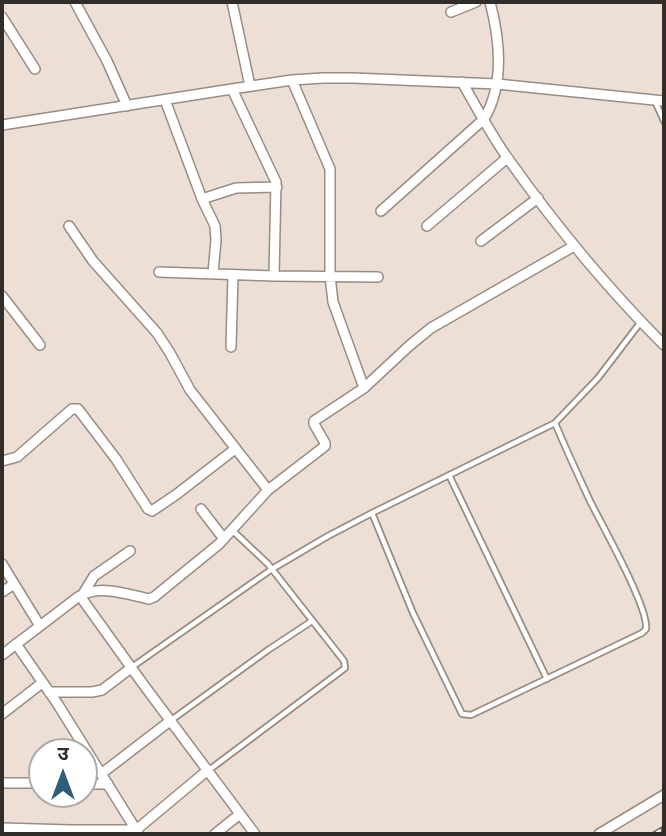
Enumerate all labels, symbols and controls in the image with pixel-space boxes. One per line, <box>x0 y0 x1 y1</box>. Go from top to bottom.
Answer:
north arrow <box>28 738 98 808</box>
text: उ <box>57 742 69 765</box>

